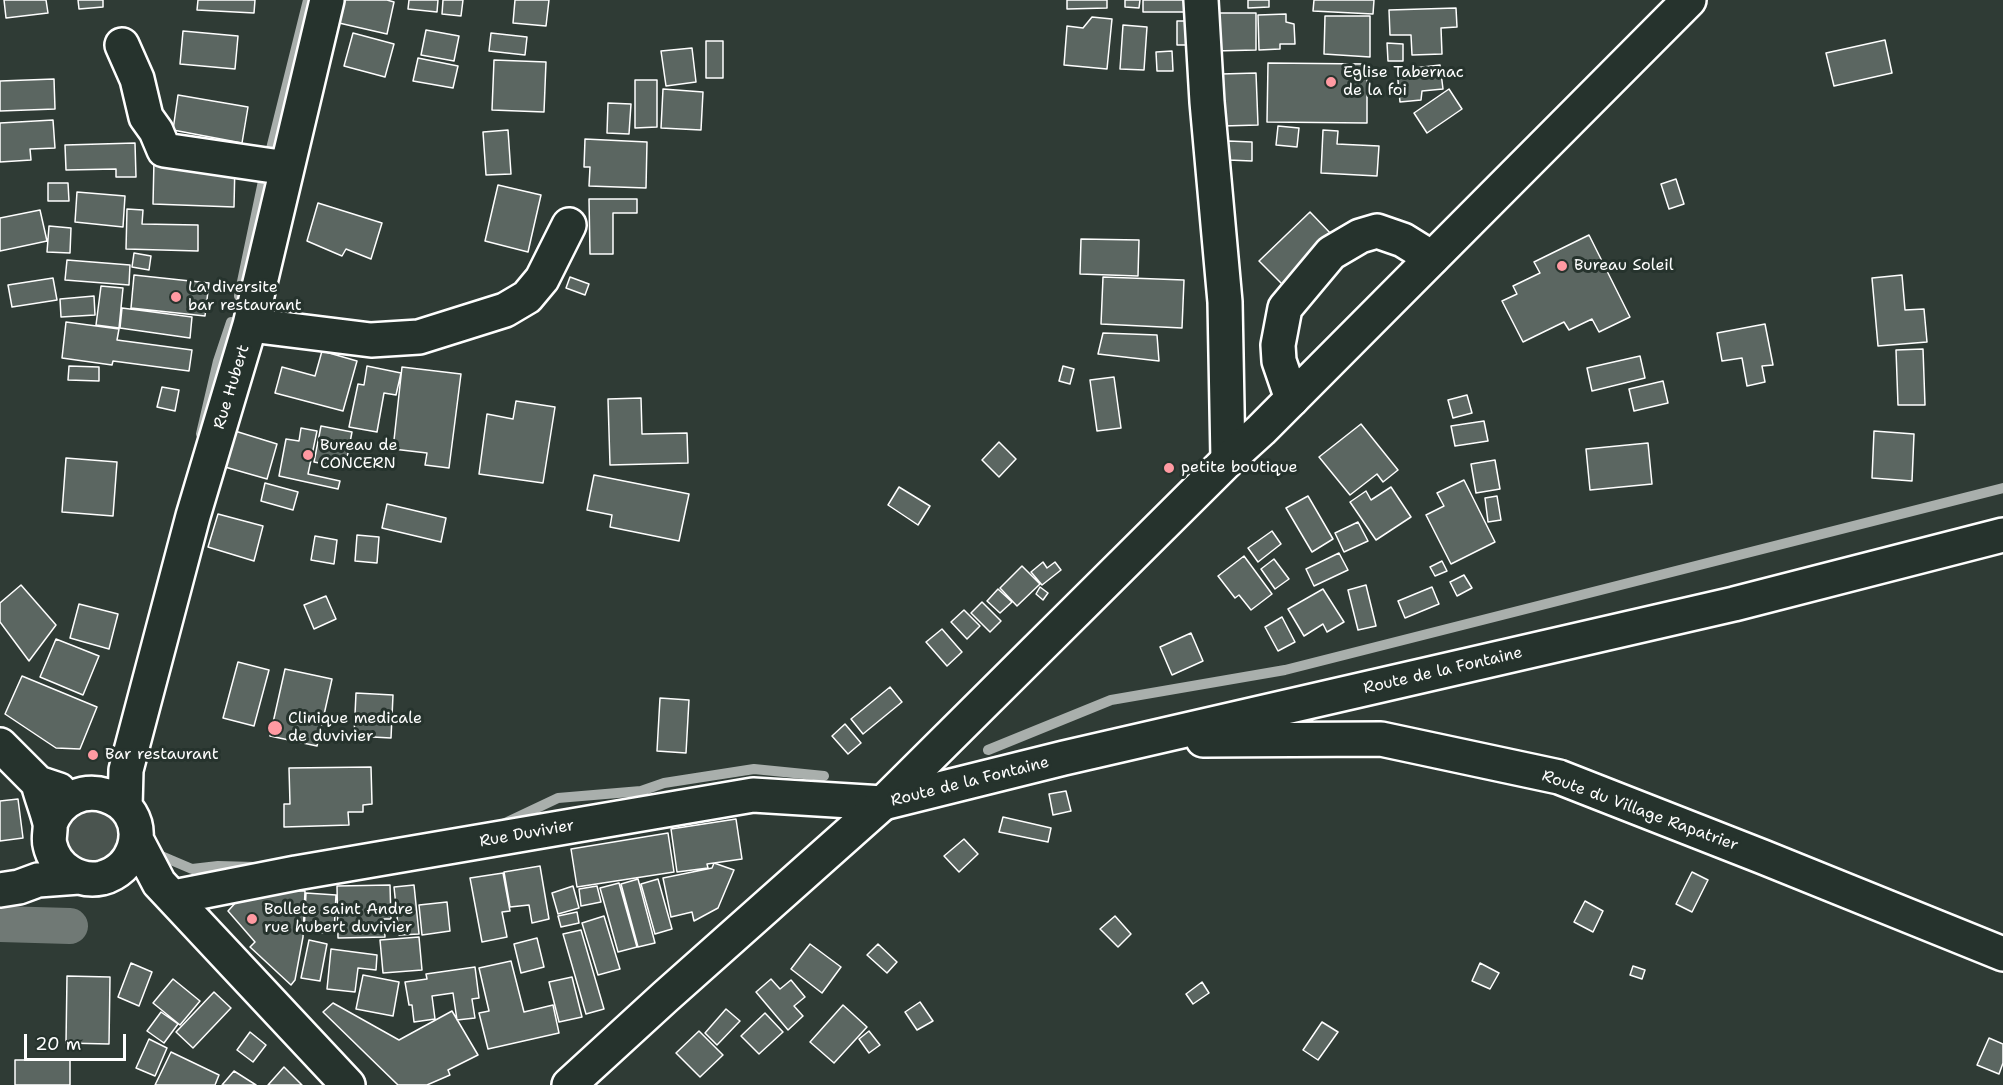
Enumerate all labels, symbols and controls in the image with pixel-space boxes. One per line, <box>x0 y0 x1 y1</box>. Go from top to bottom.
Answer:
place label: Eglise Tabernac de la foi <box>1343 63 1464 101</box>
marker: Eglise Tabernac de la foi <box>1324 75 1338 89</box>
place label: Bureau Soleil <box>1574 256 1674 276</box>
marker: Bureau Soleil <box>1555 259 1569 273</box>
place label: La diversite bar restaurant <box>188 278 302 316</box>
marker: La diversite bar restaurant <box>169 290 183 304</box>
street label: Rue Hubert <box>210 342 254 432</box>
place label: Bureau de CONCERN <box>320 436 398 474</box>
marker: Bureau de CONCERN <box>301 448 315 462</box>
place label: petite boutique <box>1181 458 1298 478</box>
marker: petite boutique <box>1162 461 1176 475</box>
street label: Route de la Fontaine <box>1362 643 1524 699</box>
place label: Clinique medicale de duvivier <box>288 709 422 747</box>
marker: Clinique medicale de duvivier <box>266 719 284 737</box>
place label: Bar restaurant <box>105 745 219 765</box>
marker: Bar restaurant <box>86 748 100 762</box>
street label: Route de la Fontaine <box>889 753 1051 811</box>
street label: Route du Village Rapatrier <box>1539 766 1741 856</box>
street label: Rue Duvivier <box>478 816 576 852</box>
place label: Bollete saint Andre rue hubert duvivier <box>264 900 413 938</box>
marker: Bollete saint Andre rue hubert duvivier <box>245 912 259 926</box>
scale bar <box>27 1022 129 1060</box>
text: 20 m <box>35 1032 81 1056</box>

